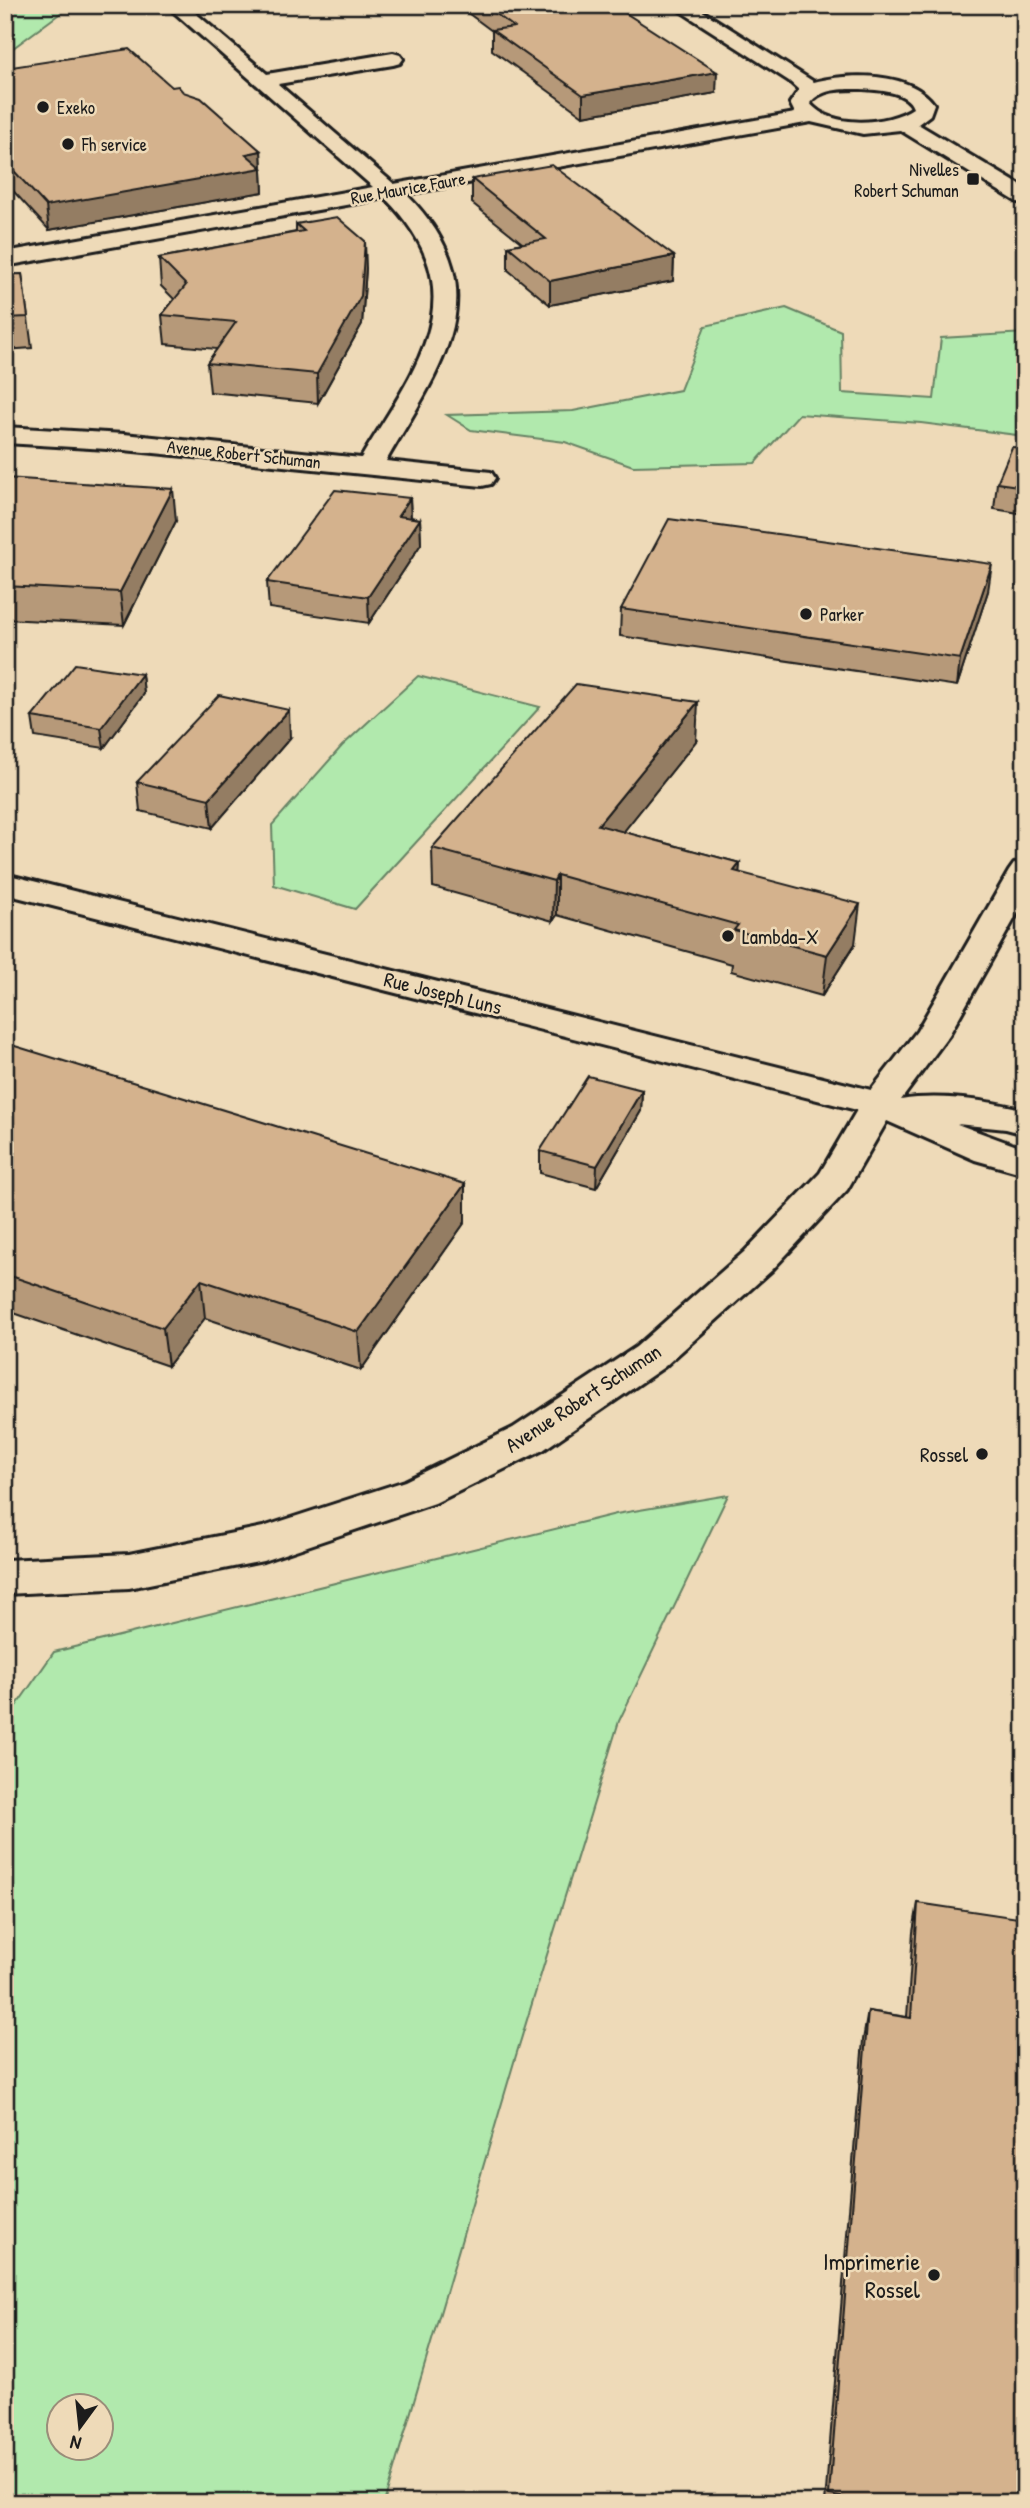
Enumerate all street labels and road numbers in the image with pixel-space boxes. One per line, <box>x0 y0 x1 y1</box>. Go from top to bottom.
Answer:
street label: Rue Maurice Faure <box>349 166 467 210</box>
street label: Avenue Robert Schuman <box>166 433 322 475</box>
street label: Rue Joseph Luns <box>381 964 505 1022</box>
street label: Avenue Robert Schuman <box>500 1337 666 1459</box>

